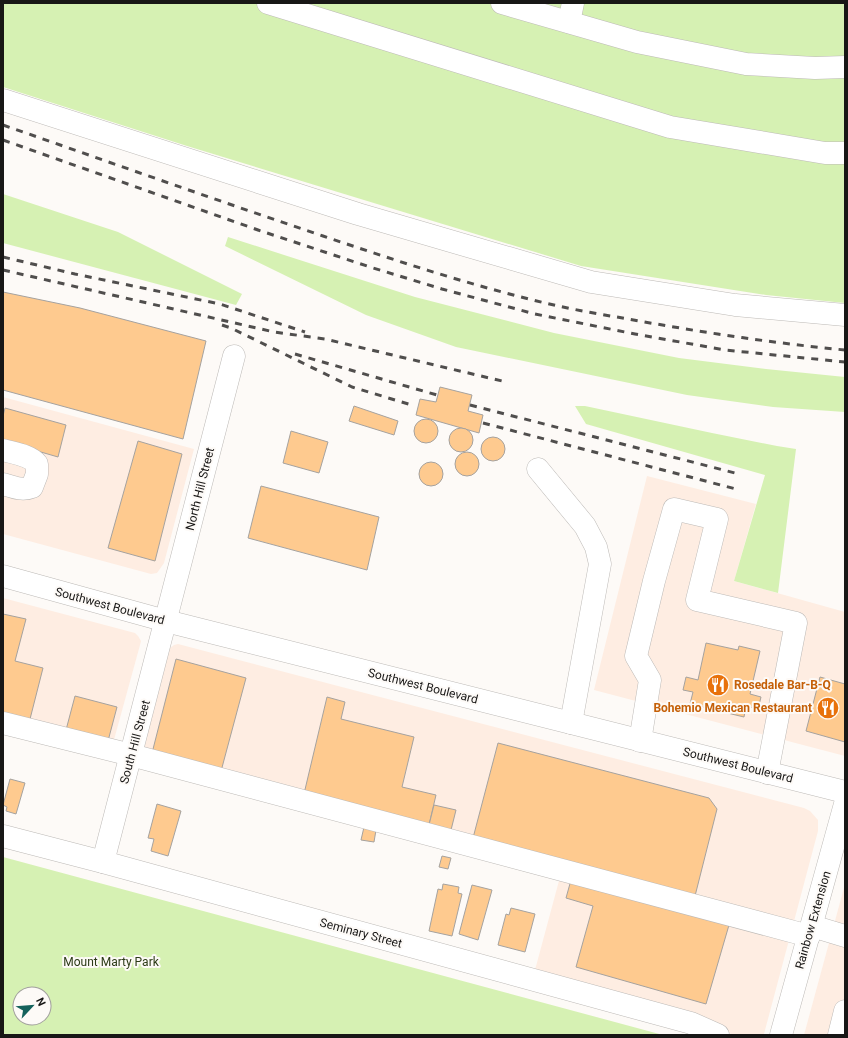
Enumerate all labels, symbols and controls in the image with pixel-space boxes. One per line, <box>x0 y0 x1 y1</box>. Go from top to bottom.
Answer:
street label: North Hill Street <box>183 446 217 532</box>
street label: Southwest Boulevard <box>54 585 166 627</box>
street label: Southwest Boulevard <box>367 666 479 706</box>
restaurant icon: Rosedale Bar-B-Q <box>705 672 731 698</box>
place label: Rosedale Bar-B-Q <box>734 678 831 692</box>
restaurant icon: Bohemio Mexican Restaurant <box>815 695 841 721</box>
street label: South Hill Street <box>117 699 153 785</box>
place label: Bohemio Mexican Restaurant <box>653 701 812 715</box>
street label: Southwest Boulevard <box>682 745 794 785</box>
street label: Rainbow Extension <box>792 869 834 971</box>
street label: Seminary Street <box>318 915 404 951</box>
park label: Mount Marty Park <box>63 955 160 969</box>
north arrow <box>12 986 52 1026</box>
text: N <box>33 995 48 1008</box>

